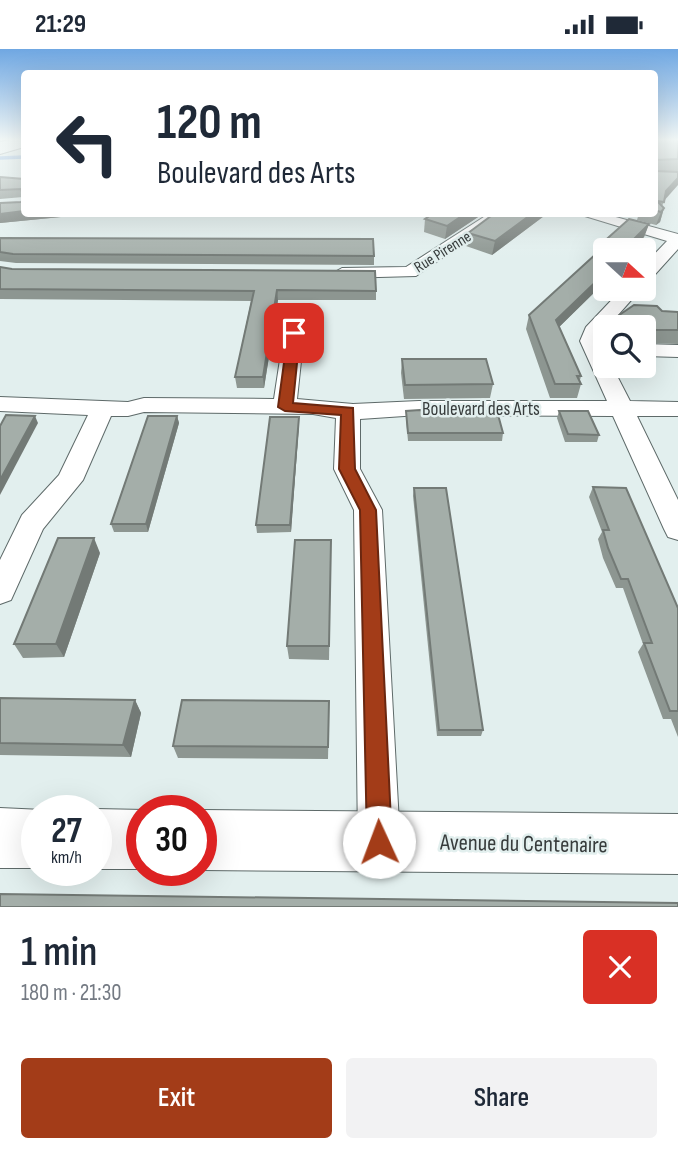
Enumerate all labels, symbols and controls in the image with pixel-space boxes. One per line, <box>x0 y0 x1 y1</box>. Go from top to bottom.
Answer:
text: 21:29 <box>35 9 86 40</box>
text: 120 m <box>157 94 262 153</box>
icon: left <box>42 98 133 189</box>
text: Boulevard des Arts <box>157 154 356 193</box>
street label: Rue Pirenne <box>411 227 475 277</box>
north arrow <box>593 238 656 301</box>
map controls <box>593 238 656 378</box>
pin <box>264 303 324 363</box>
icon: arrive <box>275 314 313 352</box>
button: search <box>593 315 656 378</box>
street label: Boulevard des Arts <box>422 398 540 421</box>
speed limit sign: 30 <box>126 795 217 886</box>
position arrow <box>342 805 416 879</box>
text: 27 <box>51 810 82 853</box>
street label: Avenue du Centenaire <box>439 829 608 859</box>
text: km/h <box>51 847 82 868</box>
text: 1 min <box>21 927 97 978</box>
button: close <box>583 930 657 1004</box>
text: 180 m · 21:30 <box>21 979 122 1007</box>
button: Exit <box>21 1058 332 1138</box>
button: Share <box>346 1058 657 1138</box>

